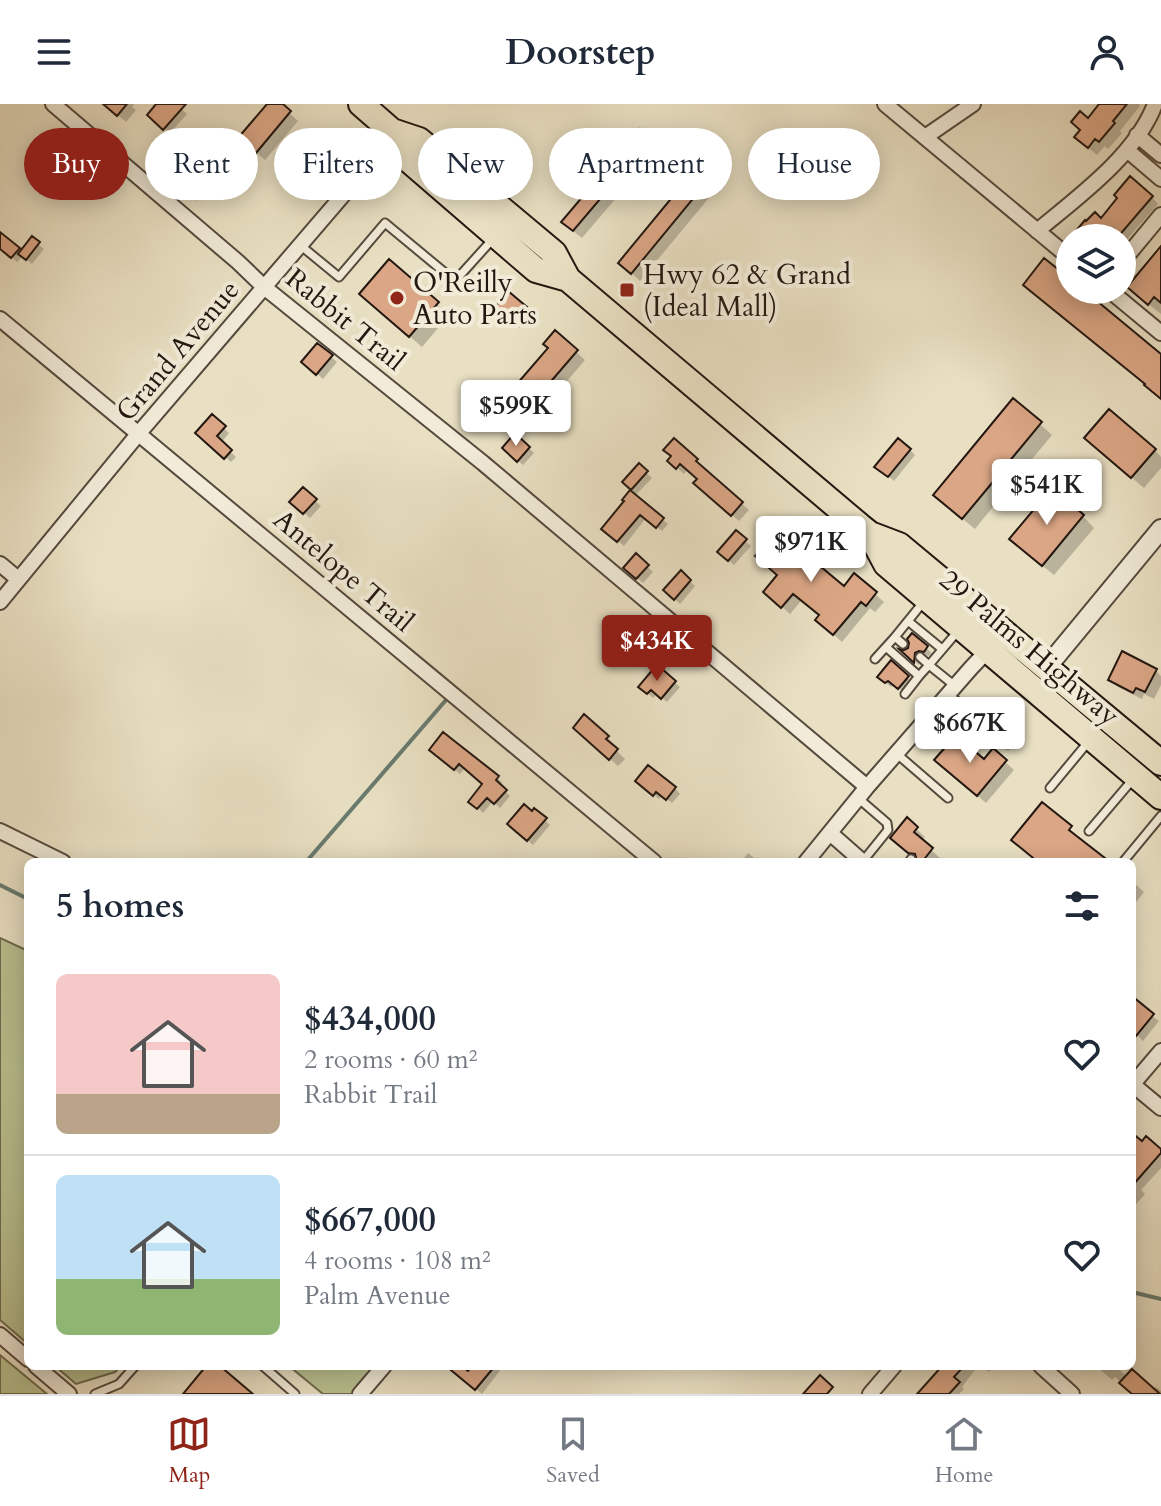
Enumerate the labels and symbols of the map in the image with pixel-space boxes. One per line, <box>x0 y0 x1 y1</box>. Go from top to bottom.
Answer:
place label: Hwy 62 & Grand (Ideal Mall) <box>643 256 851 326</box>
street label: Rabbit Trail <box>278 260 413 380</box>
place label: O'Reilly Auto Parts <box>413 264 537 334</box>
street label: Grand Avenue <box>107 272 248 429</box>
marker: Hwy 62 & Grand (Ideal Mall) <box>618 281 636 299</box>
marker: O'Reilly Auto Parts <box>388 289 406 307</box>
pin: $599K <box>460 380 572 448</box>
pin: $541K <box>991 459 1103 527</box>
street label: Antelope Trail <box>265 501 422 641</box>
pin: $971K <box>755 516 867 584</box>
street label: 29 Palms Highway <box>931 561 1128 735</box>
pin: $434K <box>601 615 713 683</box>
pin: $667K <box>914 697 1026 765</box>

